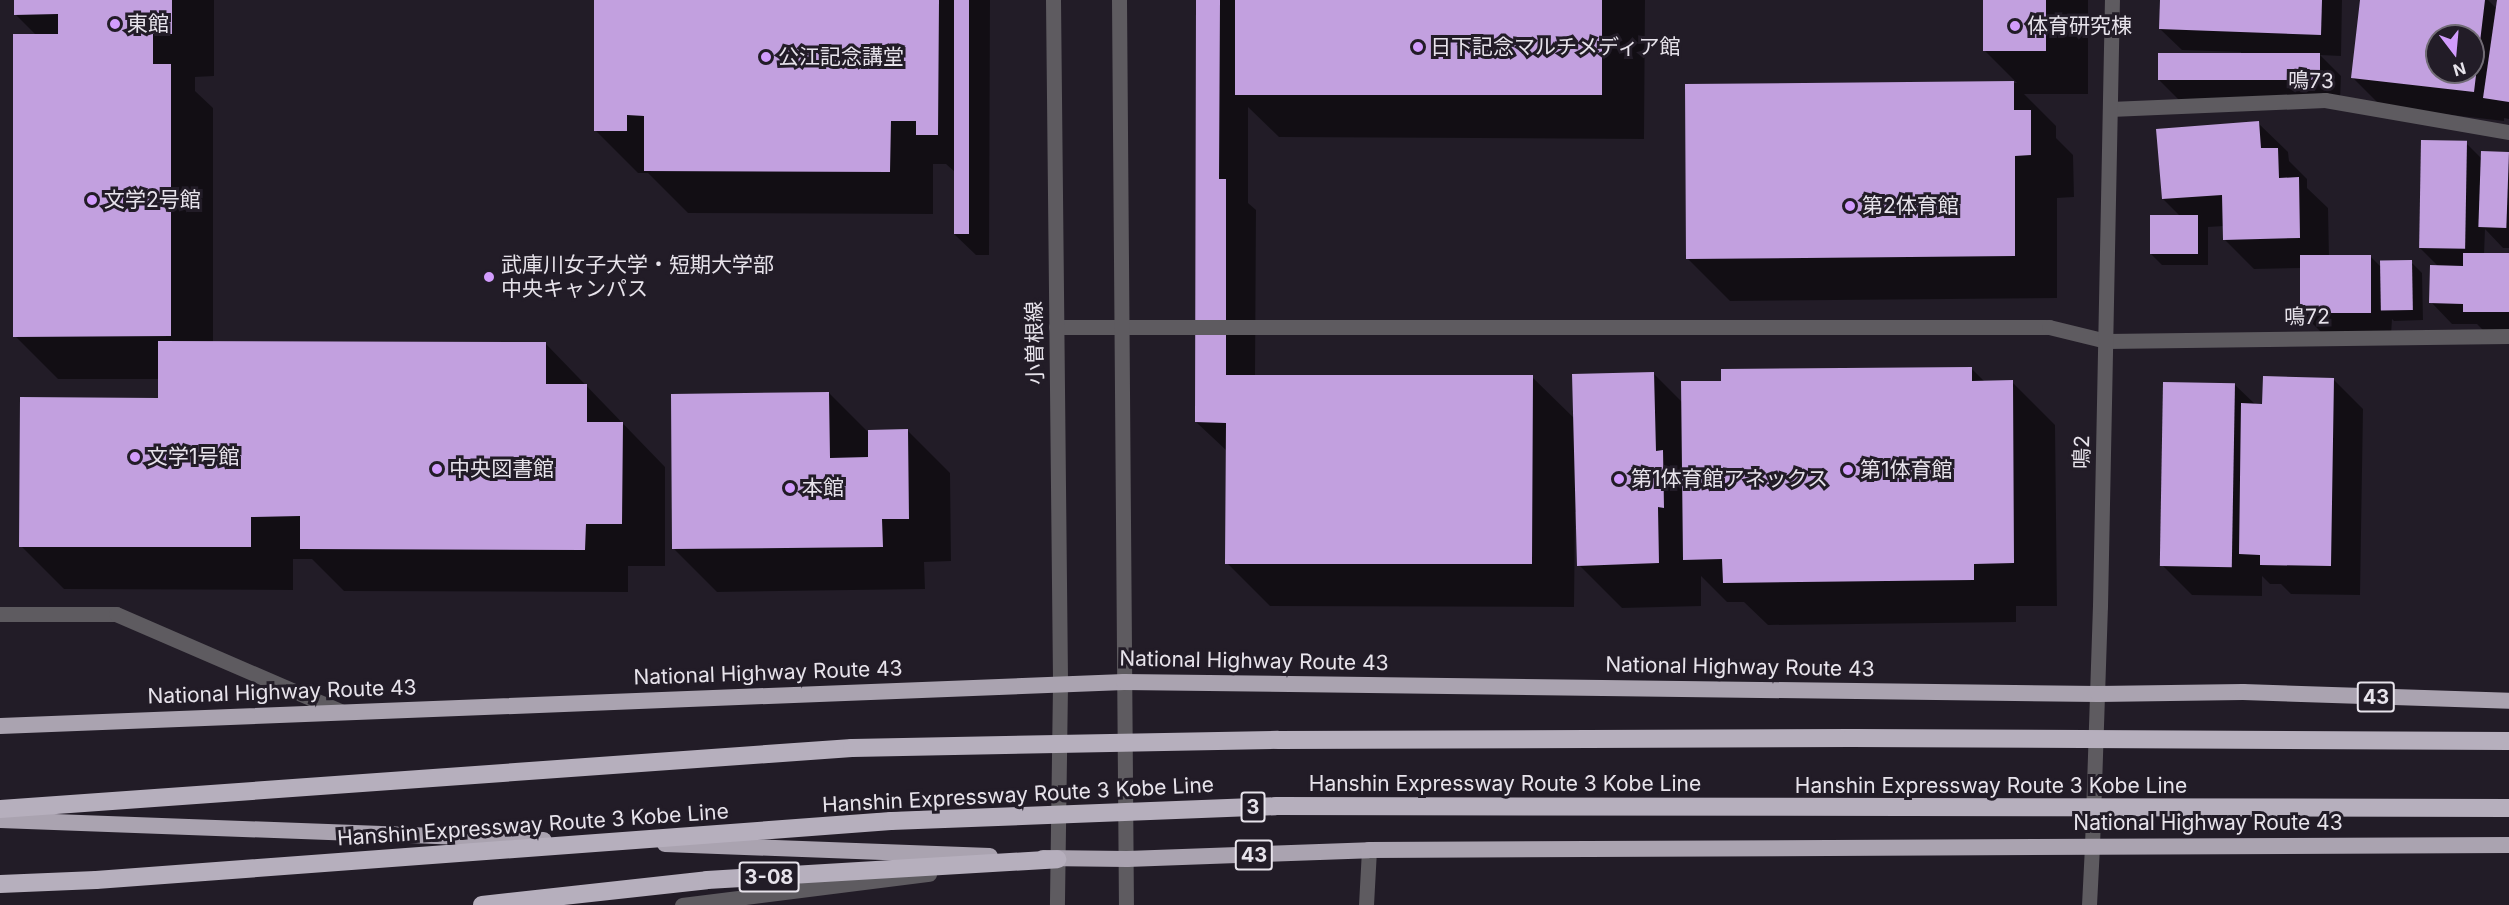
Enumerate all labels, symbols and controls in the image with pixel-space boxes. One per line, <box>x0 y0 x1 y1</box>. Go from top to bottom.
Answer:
place label: 東館 <box>127 11 169 37</box>
place label: 体育研究棟 <box>2027 13 2132 39</box>
marker: 東館 <box>108 17 122 31</box>
marker: 体育研究棟 <box>2008 19 2022 33</box>
north arrow <box>2425 24 2485 84</box>
place label: 日下記念マルチメディア館 <box>1430 34 1682 60</box>
marker: 日下記念マルチメディア館 <box>1411 40 1425 54</box>
place label: 公江記念講堂 <box>778 44 904 70</box>
marker: 公江記念講堂 <box>759 50 773 64</box>
text: N <box>2451 58 2468 81</box>
street label: 鳴73 <box>2288 68 2334 94</box>
place label: 文学2号館 <box>104 187 201 213</box>
marker: 文学2号館 <box>85 193 99 207</box>
place label: 第2体育館 <box>1862 193 1959 219</box>
marker: 第2体育館 <box>1843 199 1857 213</box>
place label: 武庫川女子大学・短期大学部 中央キャンパス <box>501 252 774 302</box>
marker: 武庫川女子大学・短期大学部 中央キャンパス <box>482 270 496 284</box>
street label: 小曽根線 <box>1022 301 1048 385</box>
street label: 鳴72 <box>2284 304 2330 330</box>
street label: 鳴2 <box>2069 435 2095 469</box>
place label: 文学1号館 <box>147 444 240 470</box>
marker: 文学1号館 <box>128 450 142 464</box>
place label: 中央図書館 <box>449 456 554 482</box>
place label: 第1体育館 <box>1860 457 1953 483</box>
marker: 中央図書館 <box>430 462 444 476</box>
marker: 第1体育館 <box>1841 463 1855 477</box>
place label: 第1体育館アネックス <box>1631 466 1829 492</box>
marker: 第1体育館アネックス <box>1612 472 1626 486</box>
place label: 本館 <box>802 475 844 501</box>
marker: 本館 <box>783 481 797 495</box>
street label: National Highway Route 43 <box>1119 646 1389 676</box>
street label: National Highway Route 43 <box>1605 652 1875 682</box>
street label: National Highway Route 43 <box>633 656 903 690</box>
street label: National Highway Route 43 <box>147 675 417 709</box>
road number: 43 <box>2356 680 2396 714</box>
street label: Hanshin Expressway Route 3 Kobe Line <box>1309 771 1701 797</box>
street label: Hanshin Expressway Route 3 Kobe Line <box>821 772 1215 818</box>
street label: Hanshin Expressway Route 3 Kobe Line <box>1795 773 2187 799</box>
road number: 3 <box>1240 790 1266 824</box>
street label: Hanshin Expressway Route 3 Kobe Line <box>336 799 730 851</box>
street label: National Highway Route 43 <box>2073 810 2343 836</box>
road number: 43 <box>1234 838 1274 872</box>
road number: 3-08 <box>738 860 800 894</box>

